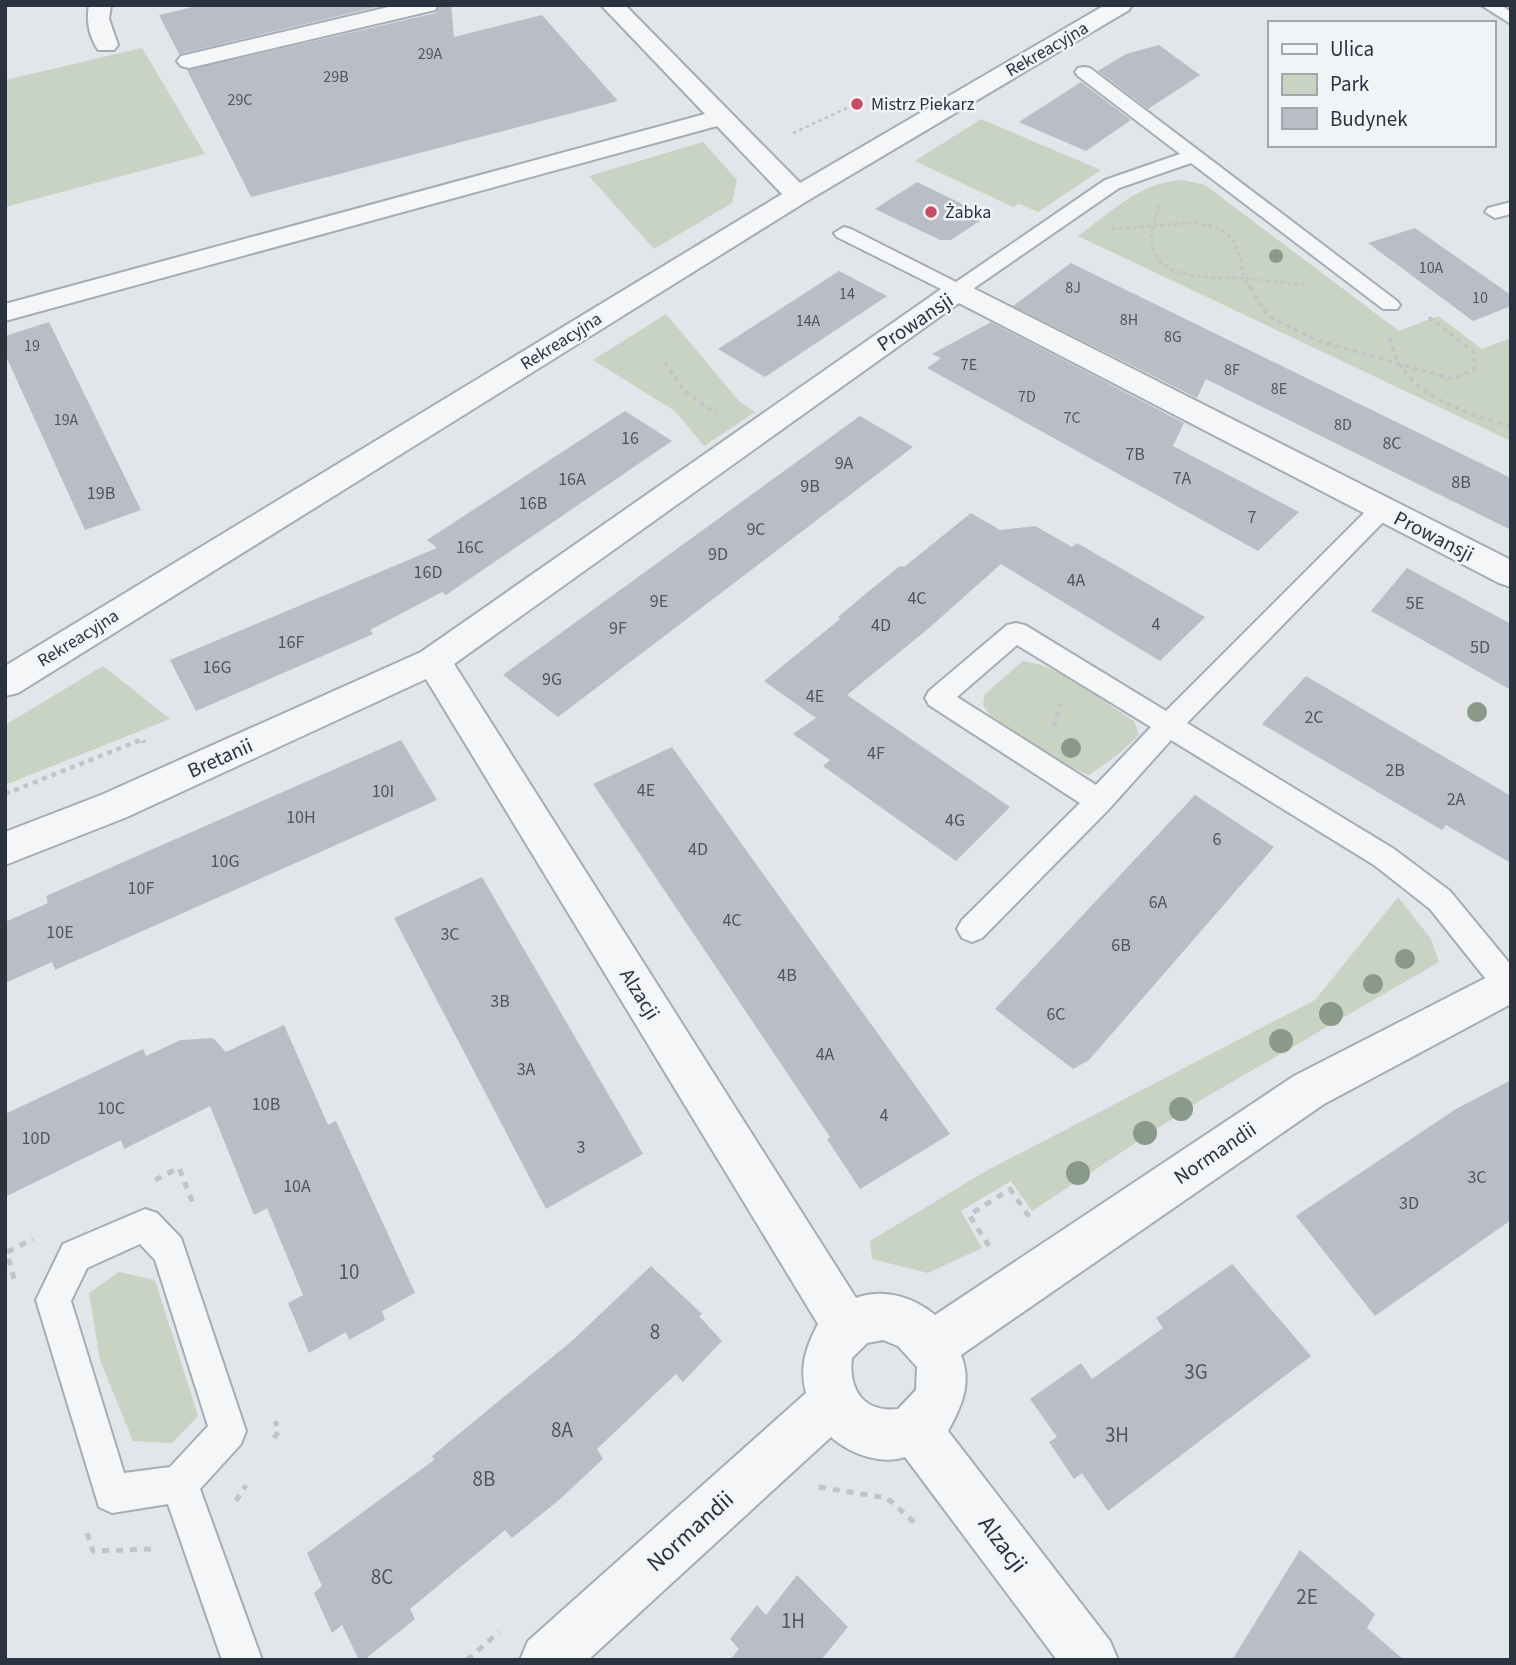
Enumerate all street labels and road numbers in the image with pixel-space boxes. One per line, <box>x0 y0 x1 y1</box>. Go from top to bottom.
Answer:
street label: Rekreacyjna <box>1001 16 1093 83</box>
street label: Prowansji <box>871 285 959 359</box>
street label: Rekreacyjna <box>516 307 607 376</box>
street label: Prowansji <box>1389 503 1479 569</box>
street label: Rekreacyjna <box>33 604 124 673</box>
street label: Bretanii <box>183 730 257 786</box>
street label: Alzacji <box>613 962 667 1026</box>
street label: Normandii <box>1168 1114 1262 1192</box>
street label: Normandii <box>639 1483 742 1580</box>
street label: Alzacji <box>969 1508 1036 1580</box>

